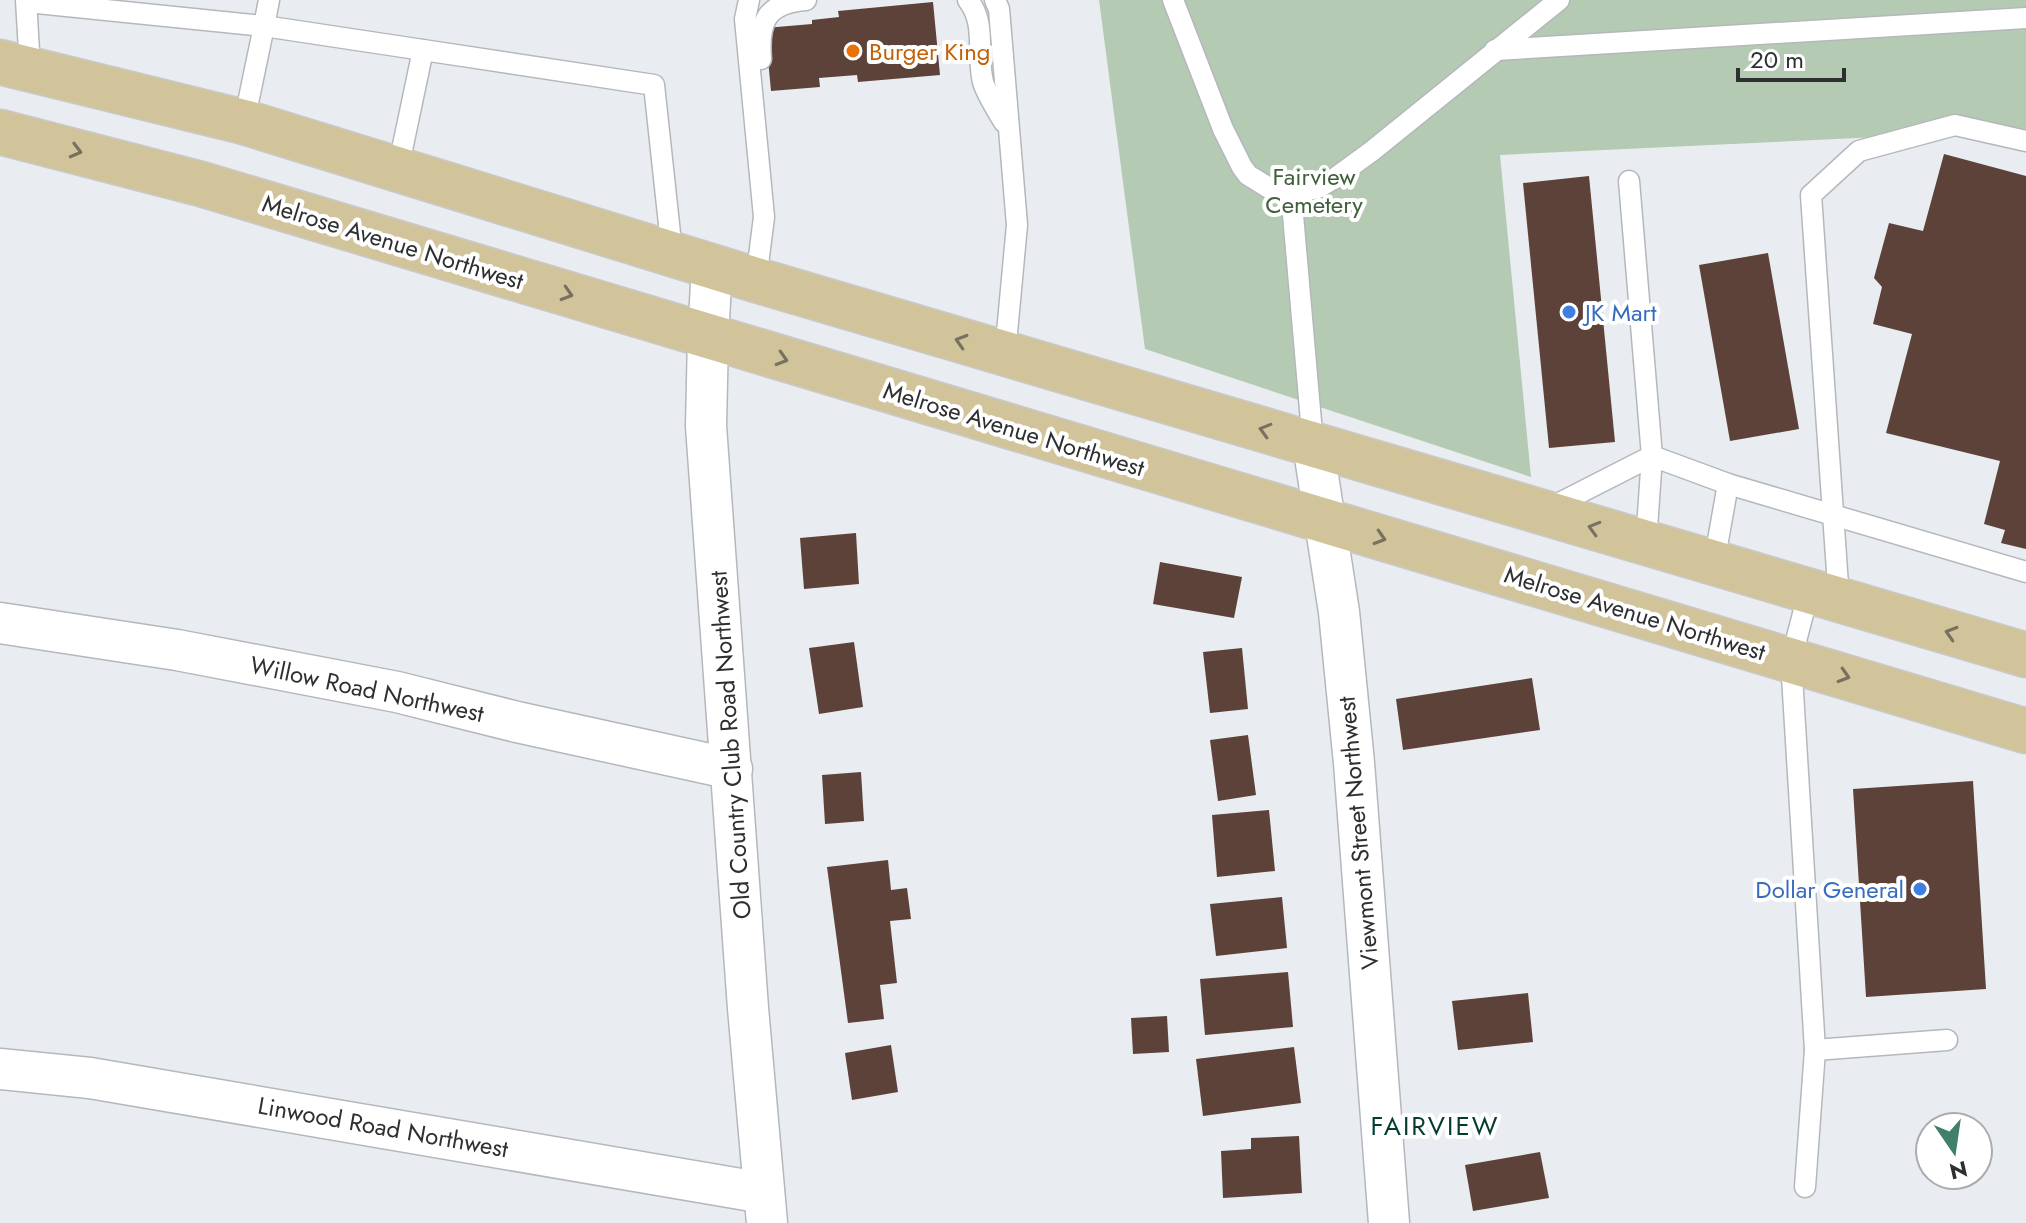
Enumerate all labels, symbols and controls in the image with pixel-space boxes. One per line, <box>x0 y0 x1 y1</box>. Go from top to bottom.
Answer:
scale bar <box>1738 32 1844 82</box>
place label: Burger King <box>869 34 990 69</box>
marker: Burger King <box>844 42 862 60</box>
text: 20 m <box>1750 42 1804 77</box>
one-way arrow <box>68 141 82 158</box>
park label: Fairview Cemetery <box>1265 159 1363 222</box>
street label: Melrose Avenue Northwest <box>258 186 528 298</box>
one-way arrow <box>559 285 573 301</box>
place label: JK Mart <box>1582 295 1657 330</box>
marker: JK Mart <box>1560 303 1578 321</box>
one-way arrow <box>955 334 969 350</box>
one-way arrow <box>775 350 789 366</box>
street label: Melrose Avenue Northwest <box>879 373 1149 485</box>
one-way arrow <box>1258 423 1272 439</box>
one-way arrow <box>1588 521 1602 537</box>
one-way arrow <box>1373 529 1387 545</box>
street label: Melrose Avenue Northwest <box>1500 557 1770 669</box>
street label: Old Country Club Road Northwest <box>700 570 760 920</box>
one-way arrow <box>1945 626 1959 642</box>
street label: Willow Road Northwest <box>247 647 487 731</box>
one-way arrow <box>1837 667 1851 683</box>
street label: Viewmont Street Northwest <box>1329 695 1387 971</box>
place label: Dollar General <box>1755 872 1904 907</box>
marker: Dollar General <box>1911 880 1929 898</box>
street label: Linwood Road Northwest <box>255 1088 511 1166</box>
district label: FAIRVIEW <box>1371 1107 1499 1145</box>
north arrow <box>1914 1111 1994 1191</box>
text: N <box>1946 1153 1971 1188</box>

